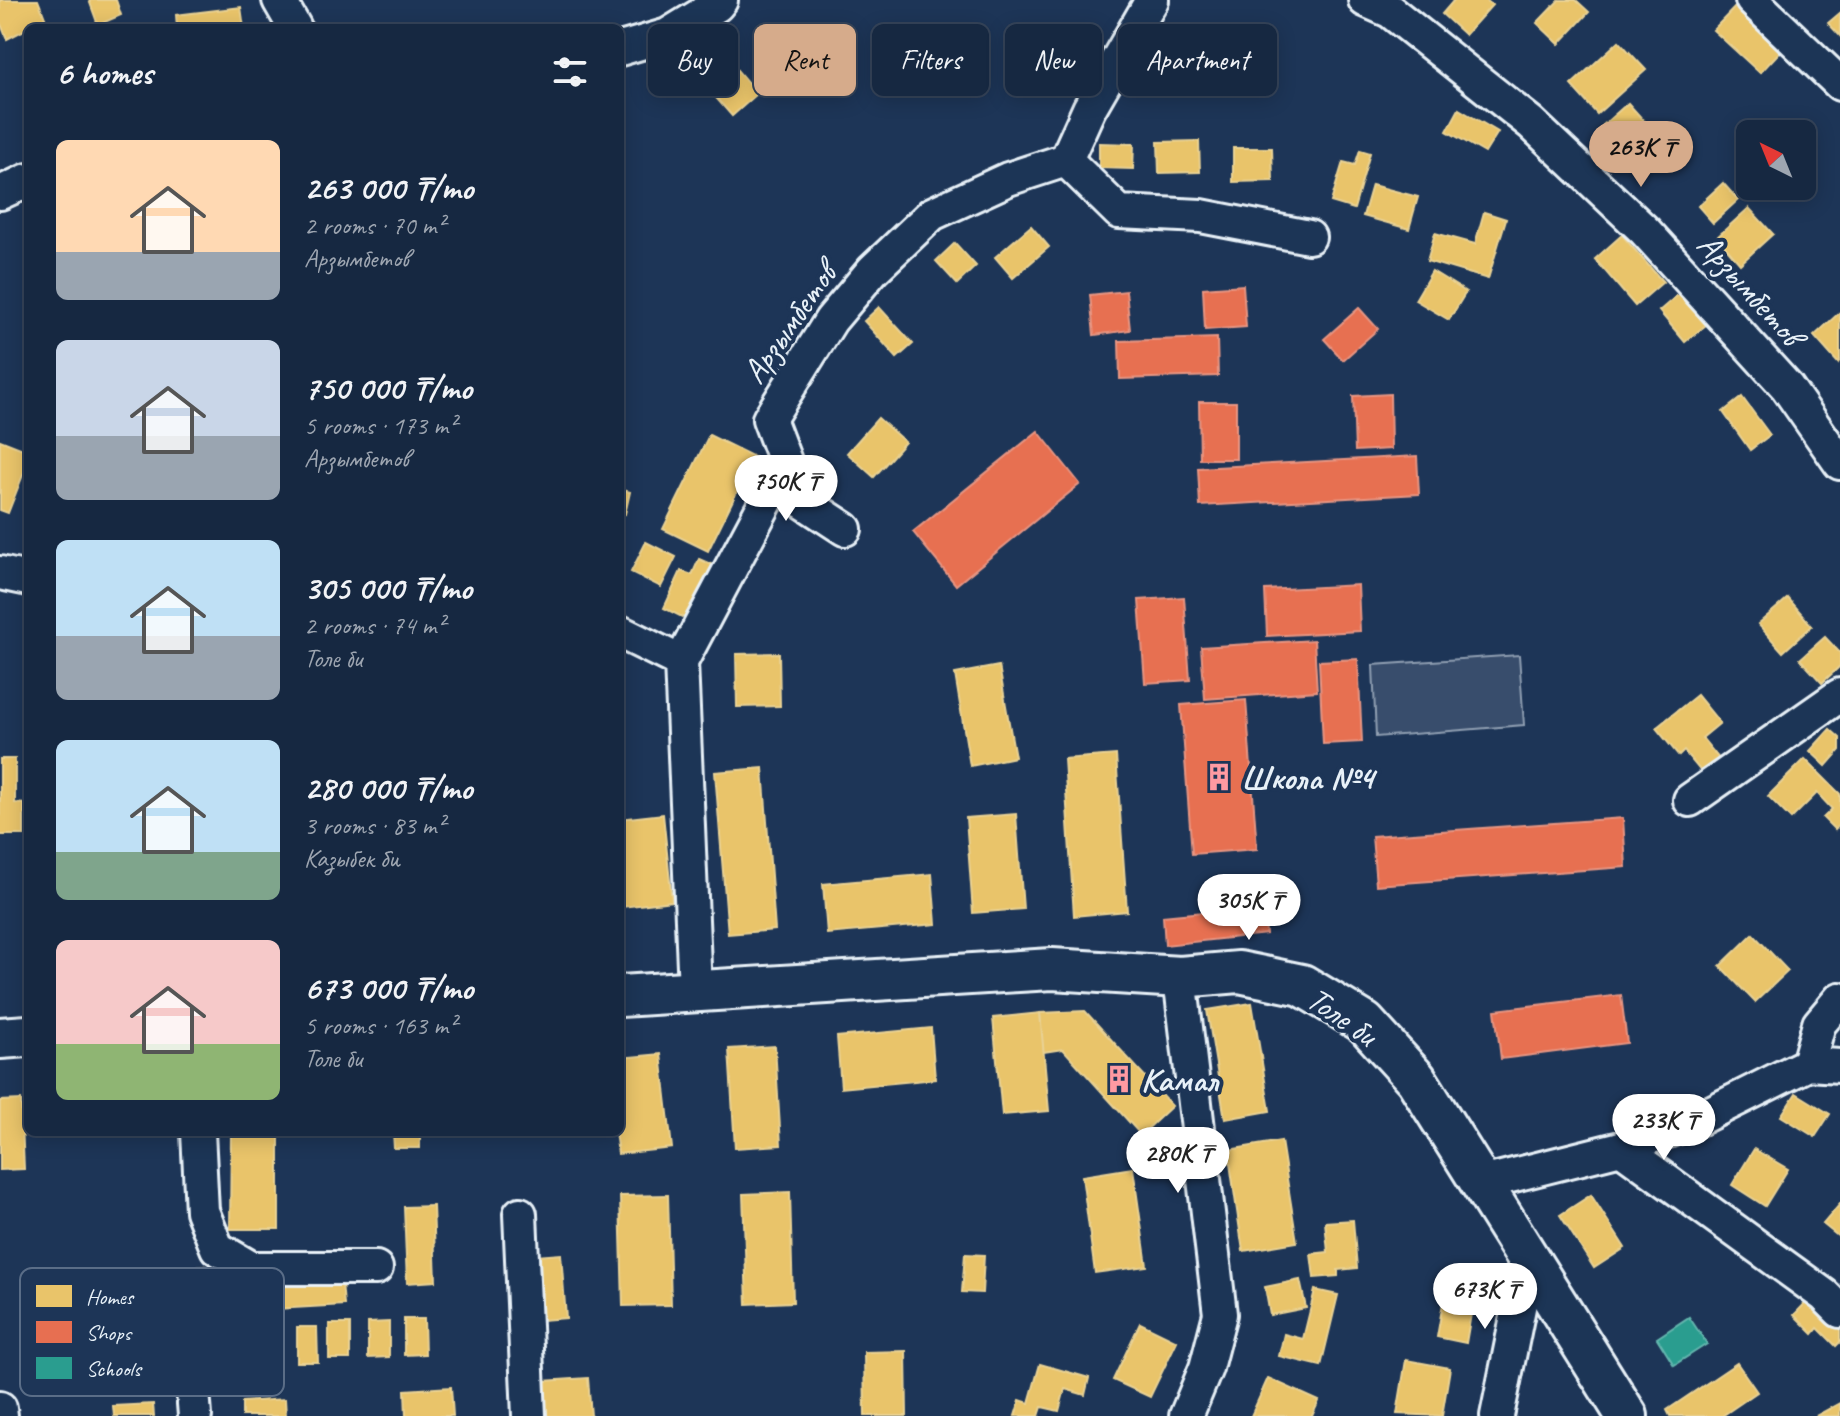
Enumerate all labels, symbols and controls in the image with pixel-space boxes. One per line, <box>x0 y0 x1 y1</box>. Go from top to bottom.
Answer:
chip: Buy <box>648 24 738 96</box>
chip: Rent <box>754 24 856 96</box>
chip: Filters <box>872 24 989 96</box>
chip: New <box>1005 24 1102 96</box>
chip: Apartment <box>1118 24 1277 96</box>
icon: filters <box>548 50 592 94</box>
text: 6 homes <box>56 51 153 94</box>
north arrow <box>1736 120 1816 200</box>
map controls <box>1736 120 1816 200</box>
pin: 263K ₸ <box>1576 121 1706 189</box>
text: 263K ₸ <box>1607 130 1675 163</box>
text: 263 000 ₸/mo <box>304 166 473 209</box>
icon: home <box>120 172 216 268</box>
text: 2 rooms · 70 m² <box>304 209 445 242</box>
street label: Арзымбетов <box>1688 224 1817 360</box>
text: Арзымбетов <box>304 242 409 275</box>
street label: Арзымбетов <box>732 248 850 391</box>
text: 750 000 ₸/mo <box>304 366 472 409</box>
icon: home <box>120 372 216 468</box>
text: 5 rooms · 173 m² <box>304 409 456 442</box>
text: Арзымбетов <box>304 442 409 475</box>
pin: 750K ₸ <box>721 455 851 523</box>
text: 750K ₸ <box>753 464 819 497</box>
text: 305 000 ₸/mo <box>304 566 472 609</box>
icon: home <box>120 572 216 668</box>
text: 2 rooms · 74 m² <box>304 609 445 642</box>
text: Толе би <box>304 642 362 675</box>
place label: Школа №4 <box>1241 756 1377 799</box>
building icon: Школа №4 <box>1204 762 1234 792</box>
text: 280 000 ₸/mo <box>304 766 472 809</box>
icon: home <box>120 772 216 868</box>
text: 3 rooms · 83 m² <box>304 809 445 842</box>
text: Казыбек би <box>304 842 399 875</box>
pin: 305K ₸ <box>1184 874 1314 942</box>
text: 305K ₸ <box>1216 883 1282 916</box>
text: 673 000 ₸/mo <box>304 966 473 1009</box>
icon: home <box>120 972 216 1068</box>
street label: Толе би <box>1299 977 1388 1057</box>
text: 5 rooms · 163 m² <box>304 1009 456 1042</box>
text: Толе би <box>304 1042 362 1075</box>
place label: Камал <box>1141 1058 1220 1101</box>
building icon: Камал <box>1104 1064 1134 1094</box>
pin: 233K ₸ <box>1599 1094 1729 1162</box>
text: 233K ₸ <box>1630 1103 1698 1136</box>
pin: 280K ₸ <box>1113 1127 1243 1195</box>
text: 280K ₸ <box>1144 1136 1212 1169</box>
pin: 673K ₸ <box>1420 1263 1550 1331</box>
legend <box>20 1268 284 1396</box>
text: 673K ₸ <box>1451 1272 1519 1305</box>
text: Homes <box>86 1283 135 1311</box>
text: Shops <box>86 1319 133 1347</box>
text: Schools <box>86 1355 143 1383</box>

